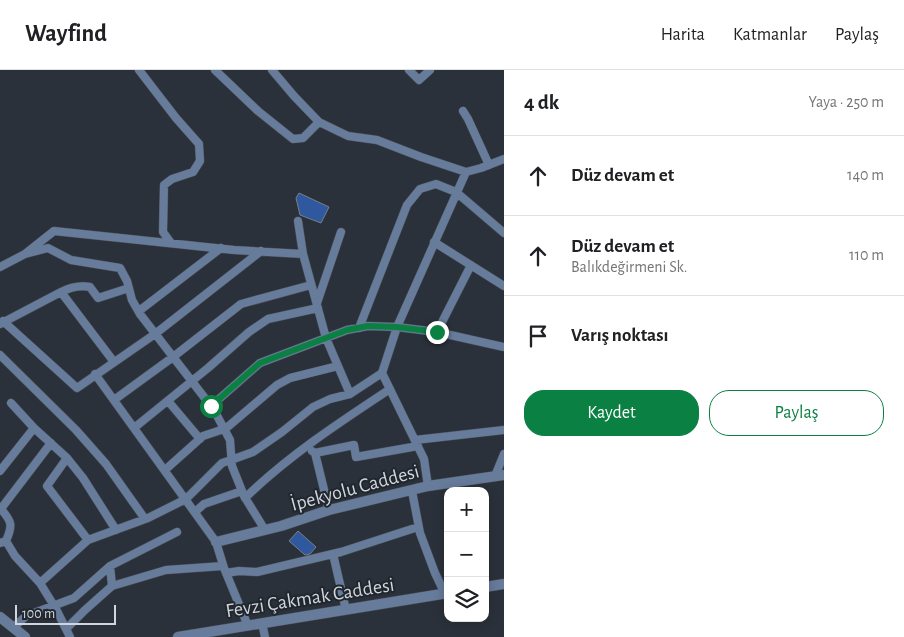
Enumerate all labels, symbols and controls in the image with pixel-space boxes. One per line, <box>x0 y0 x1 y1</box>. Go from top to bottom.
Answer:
text: Wayfind <box>25 22 107 46</box>
text: Harita <box>661 26 705 44</box>
text: Katmanlar <box>733 26 807 44</box>
text: Paylaş <box>835 26 879 44</box>
text: 4 dk <box>524 92 559 113</box>
text: Yaya · 250 m <box>809 94 884 110</box>
icon: ahead <box>524 162 552 190</box>
text: Düz devam et <box>571 166 674 185</box>
text: 140 m <box>847 167 884 183</box>
text: Düz devam et <box>571 237 674 256</box>
icon: ahead <box>524 242 552 270</box>
text: 110 m <box>849 247 884 263</box>
text: Balıkdeğirmeni Sk. <box>571 259 687 275</box>
route end <box>426 321 449 344</box>
icon: arrive <box>524 322 552 350</box>
text: Varış noktası <box>571 326 669 345</box>
button: Kaydet <box>524 390 699 436</box>
button: Paylaş <box>709 390 884 436</box>
route start <box>200 395 223 418</box>
street label: İpekyolu Caddesi <box>289 461 421 515</box>
map controls <box>444 487 489 622</box>
button: + <box>444 487 489 532</box>
button: − <box>444 532 489 577</box>
street label: Fevzi Çakmak Caddesi <box>224 575 396 621</box>
button: layers <box>444 577 489 622</box>
scale bar <box>15 602 116 625</box>
text: 100 m <box>22 607 55 621</box>

